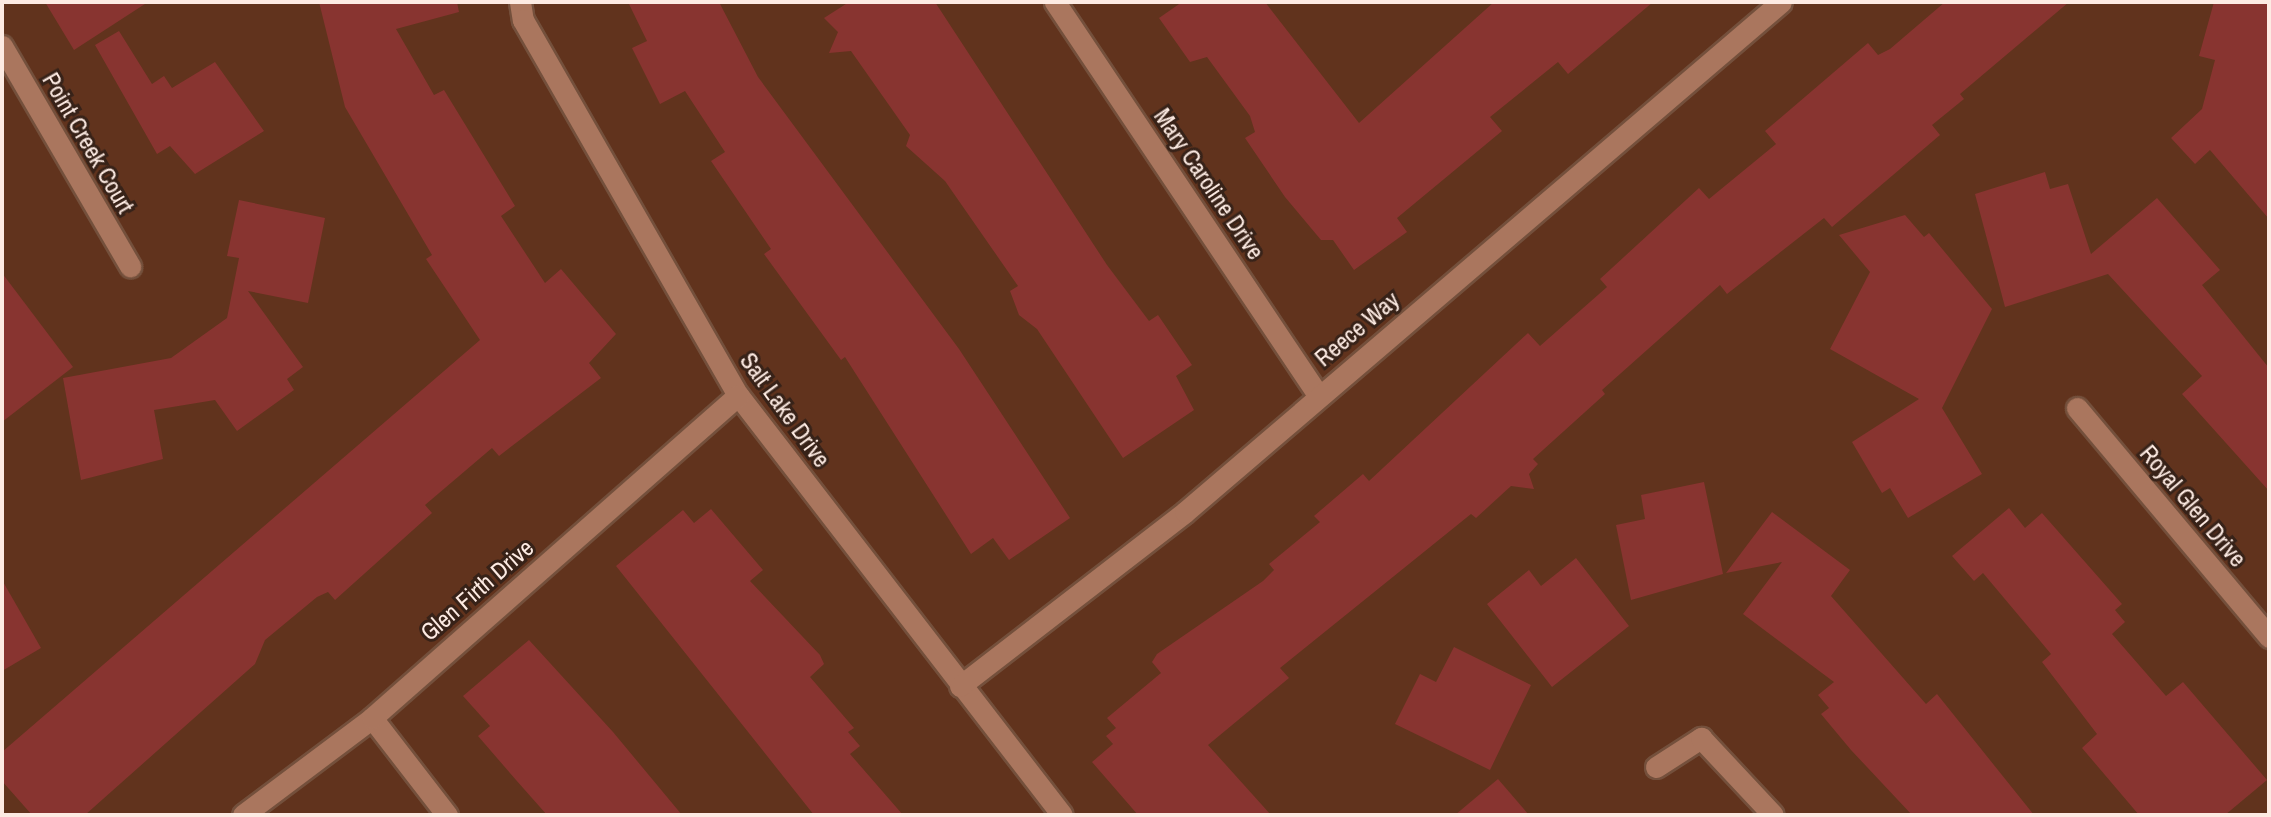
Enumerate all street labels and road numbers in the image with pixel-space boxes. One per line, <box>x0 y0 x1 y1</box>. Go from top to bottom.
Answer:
street label: Point Creek Court <box>36 68 140 218</box>
street label: Mary Caroline Drive <box>1148 103 1270 265</box>
street label: Reece Way <box>1309 286 1405 372</box>
street label: Salt Lake Drive <box>734 347 836 473</box>
street label: Royal Glen Drive <box>2134 439 2252 573</box>
street label: Glen Firth Drive <box>415 533 539 647</box>

